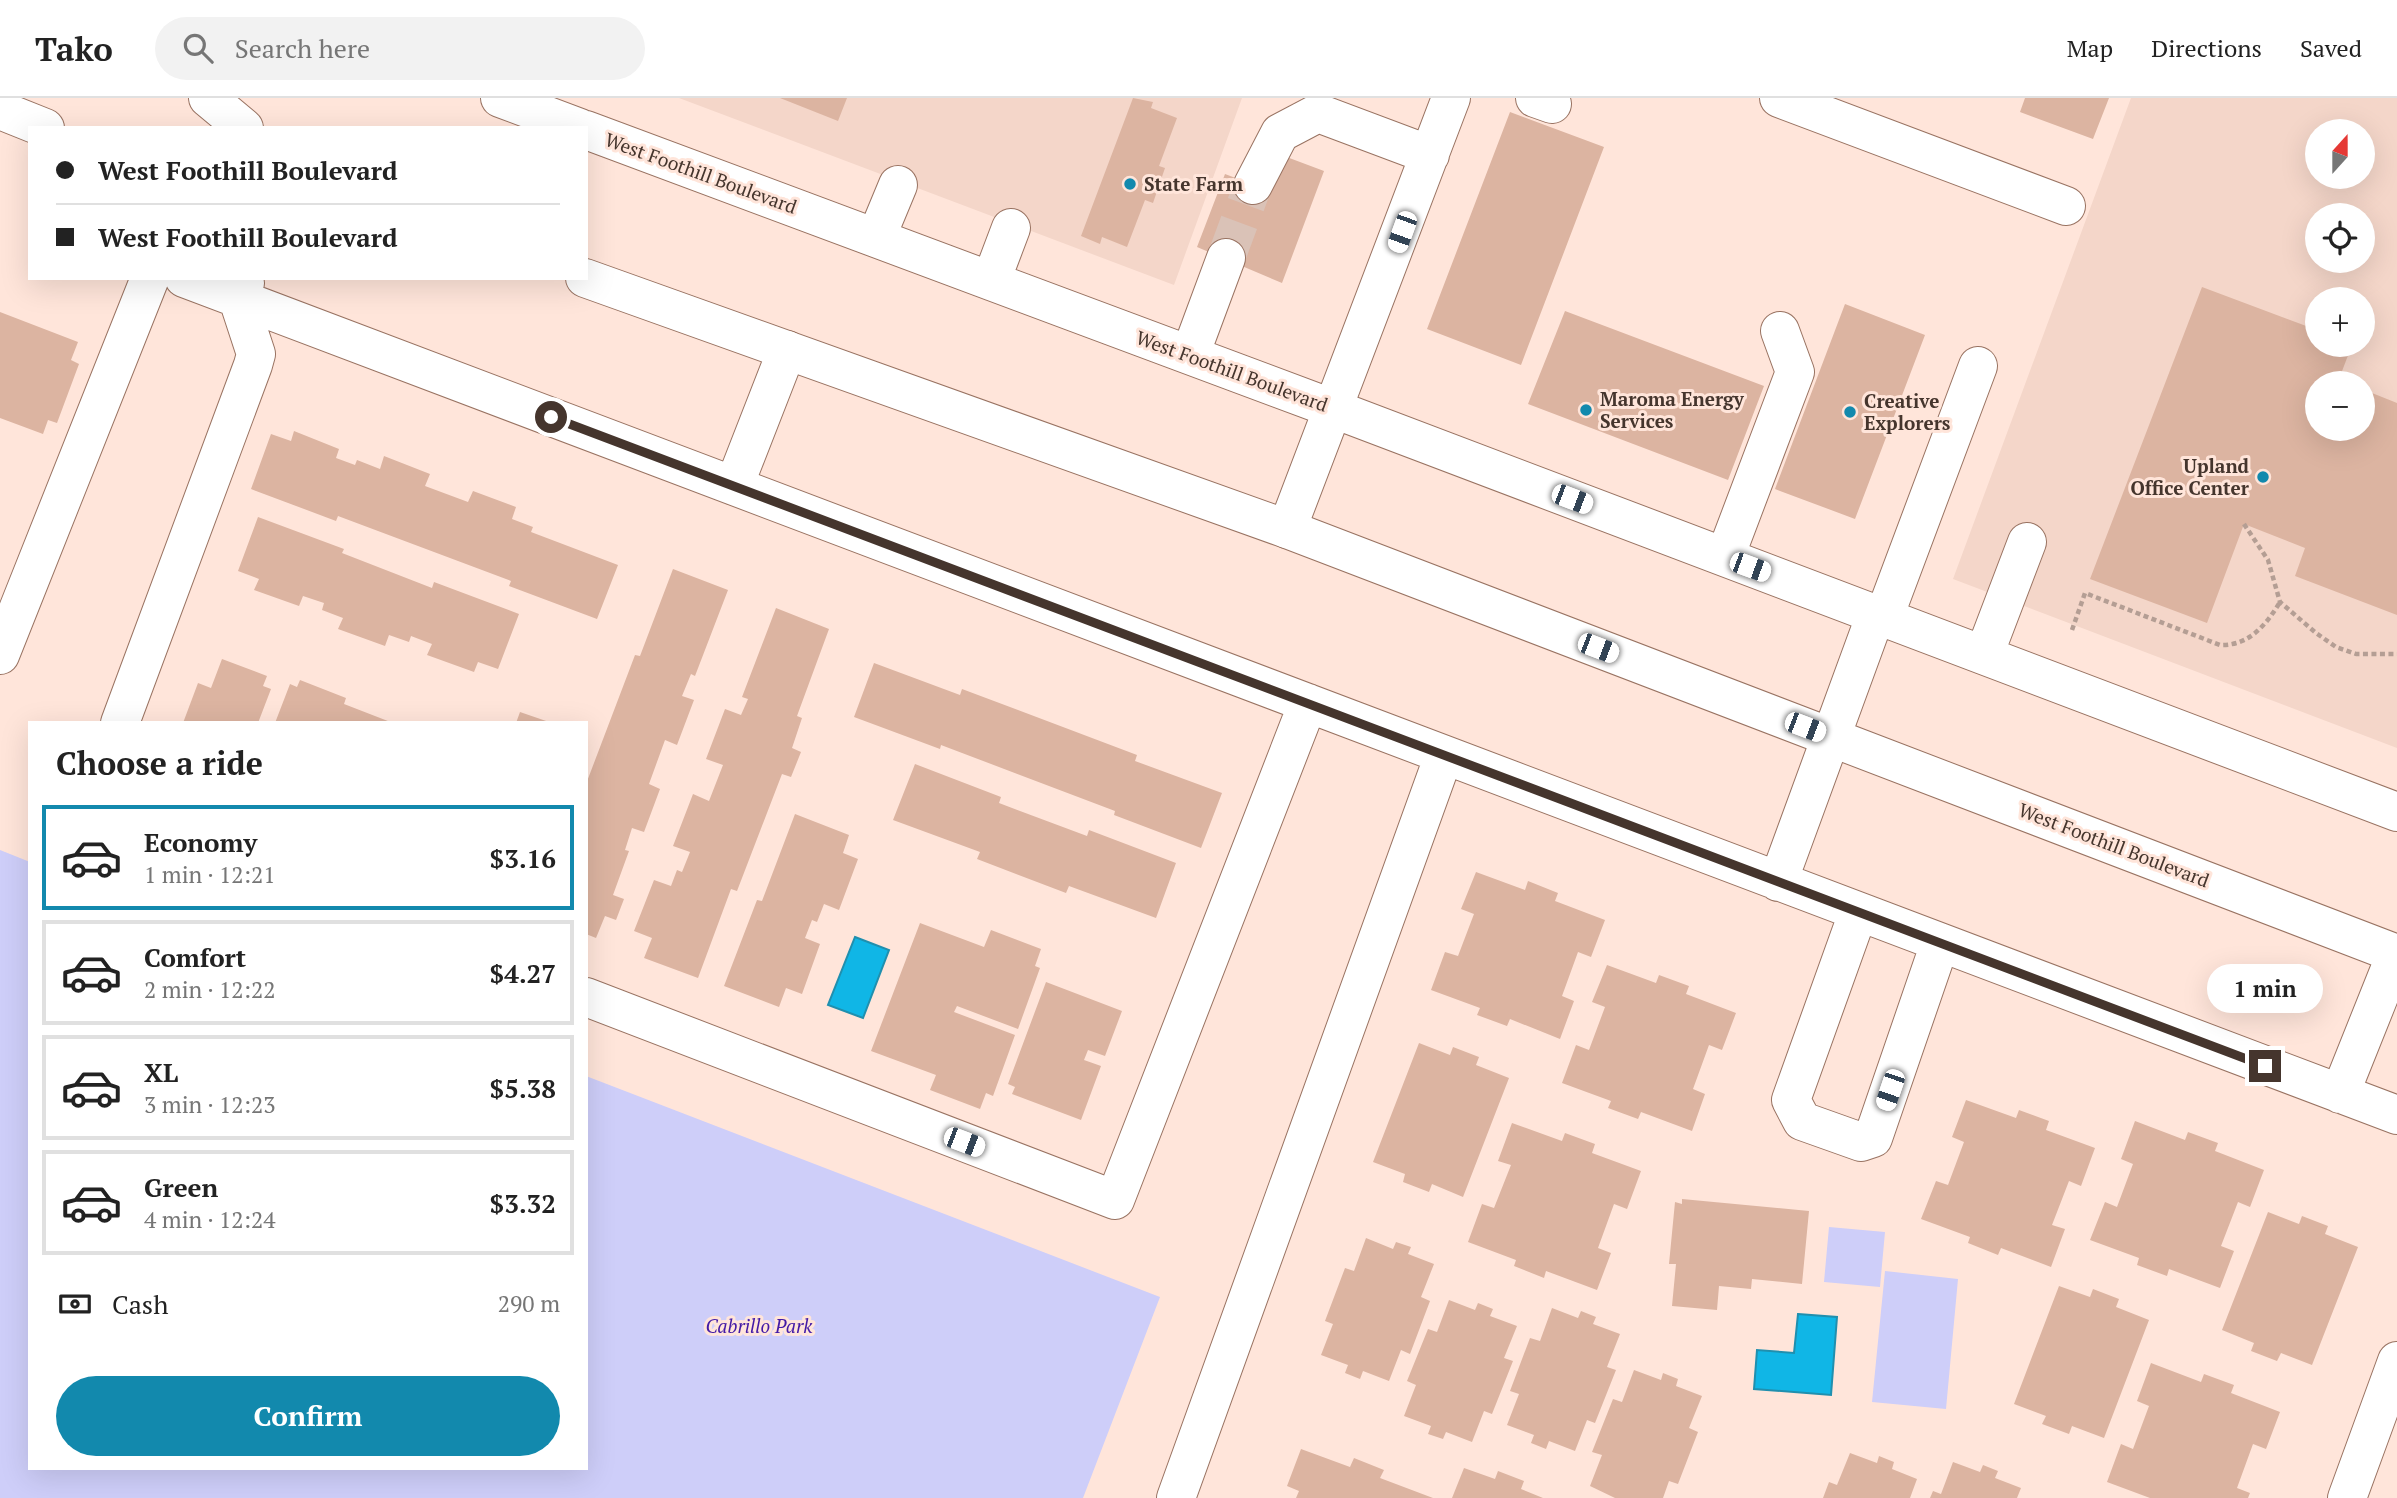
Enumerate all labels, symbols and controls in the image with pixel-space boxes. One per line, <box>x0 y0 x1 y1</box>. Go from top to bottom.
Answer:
search box <box>155 17 645 80</box>
text: Tako <box>35 27 113 70</box>
icon: search <box>179 29 217 67</box>
text: Search here <box>235 31 370 65</box>
text: Map <box>2067 32 2113 64</box>
text: Directions <box>2151 32 2262 64</box>
text: Saved <box>2300 32 2362 64</box>
north arrow <box>2305 119 2375 189</box>
map controls <box>2305 119 2375 441</box>
street label: West Foothill Boulevard <box>602 126 801 219</box>
text: West Foothill Boulevard <box>98 153 398 187</box>
place label: State Farm <box>1144 171 1243 196</box>
marker: State Farm <box>1122 176 1138 192</box>
button: locate <box>2305 203 2375 273</box>
car <box>1385 209 1420 255</box>
text: West Foothill Boulevard <box>98 220 398 254</box>
button: + <box>2305 287 2375 357</box>
street label: West Foothill Boulevard <box>1133 324 1332 417</box>
button: − <box>2305 371 2375 441</box>
place label: Maroma Energy Services <box>1600 386 1745 433</box>
place label: Creative Explorers <box>1864 388 1951 435</box>
route start <box>535 401 567 433</box>
marker: Maroma Energy Services <box>1578 402 1594 418</box>
marker: Creative Explorers <box>1842 404 1858 420</box>
place label: Upland Office Center <box>2130 453 2250 500</box>
marker: Upland Office Center <box>2255 469 2271 485</box>
car <box>1549 482 1596 516</box>
car <box>1727 550 1774 584</box>
car <box>1575 631 1622 665</box>
car <box>1782 710 1829 744</box>
text: Choose a ride <box>56 742 263 784</box>
street label: West Foothill Boulevard <box>2015 797 2213 893</box>
text: Economy <box>144 825 257 859</box>
icon: car <box>60 826 123 889</box>
text: $3.16 <box>490 841 556 875</box>
text: 1 min · 12:21 <box>144 859 276 890</box>
text: Comfort <box>144 940 246 974</box>
icon: car <box>60 941 123 1004</box>
text: $4.27 <box>490 956 556 990</box>
callout: 1 min <box>2207 964 2323 1014</box>
text: 1 min <box>2234 973 2296 1004</box>
text: 2 min · 12:22 <box>144 974 276 1005</box>
route end <box>2249 1050 2281 1082</box>
text: XL <box>144 1055 178 1089</box>
icon: car <box>60 1056 123 1119</box>
car <box>1874 1067 1907 1113</box>
text: $5.38 <box>490 1071 556 1105</box>
text: 3 min · 12:23 <box>144 1089 276 1120</box>
car <box>941 1125 988 1159</box>
text: Green <box>144 1170 218 1204</box>
icon: car <box>60 1171 123 1234</box>
text: $3.32 <box>490 1186 556 1220</box>
text: 4 min · 12:24 <box>144 1204 276 1235</box>
icon: cash <box>56 1285 94 1323</box>
text: Cash <box>112 1287 168 1321</box>
text: 290 m <box>498 1288 560 1319</box>
park label: Cabrillo Park <box>706 1313 813 1338</box>
button: Confirm <box>56 1376 560 1456</box>

